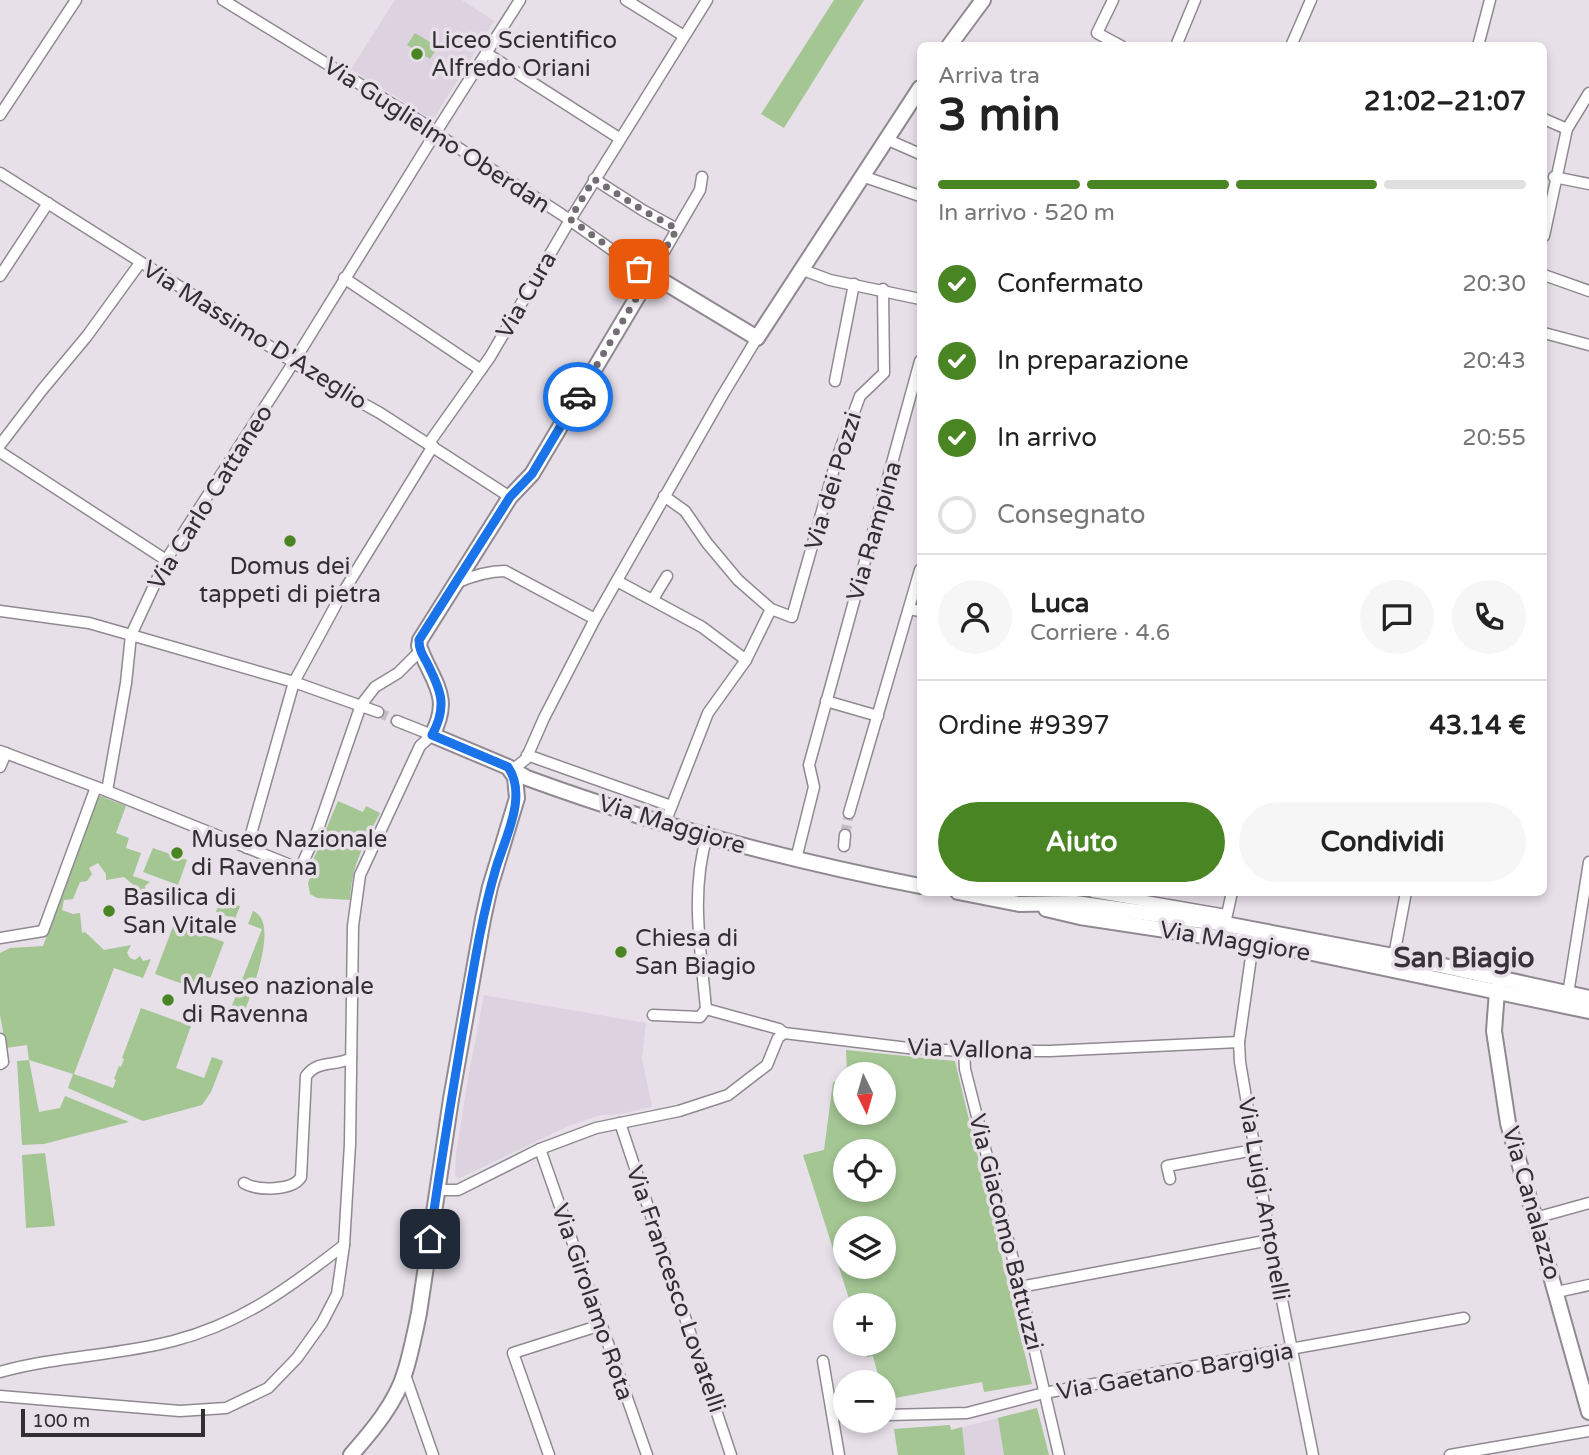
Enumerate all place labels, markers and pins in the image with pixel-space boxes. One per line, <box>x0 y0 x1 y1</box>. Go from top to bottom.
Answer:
place label: Liceo Scientifico Alfredo Oriani <box>431 26 617 83</box>
marker: Liceo Scientifico Alfredo Oriani <box>409 46 425 62</box>
pin <box>609 239 669 299</box>
marker: Domus dei tappeti di pietra <box>282 533 298 549</box>
place label: Domus dei tappeti di pietra <box>199 552 381 609</box>
place label: Museo Nazionale di Ravenna <box>191 825 387 882</box>
marker: Museo Nazionale di Ravenna <box>169 845 185 861</box>
place label: Basilica di San Vitale <box>123 883 237 940</box>
marker: Basilica di San Vitale <box>101 903 117 919</box>
place label: Chiesa di San Biagio <box>635 924 756 981</box>
marker: Chiesa di San Biagio <box>613 944 629 960</box>
place label: Museo nazionale di Ravenna <box>182 972 374 1029</box>
marker: Museo nazionale di Ravenna <box>160 992 176 1008</box>
pin <box>400 1209 460 1269</box>

